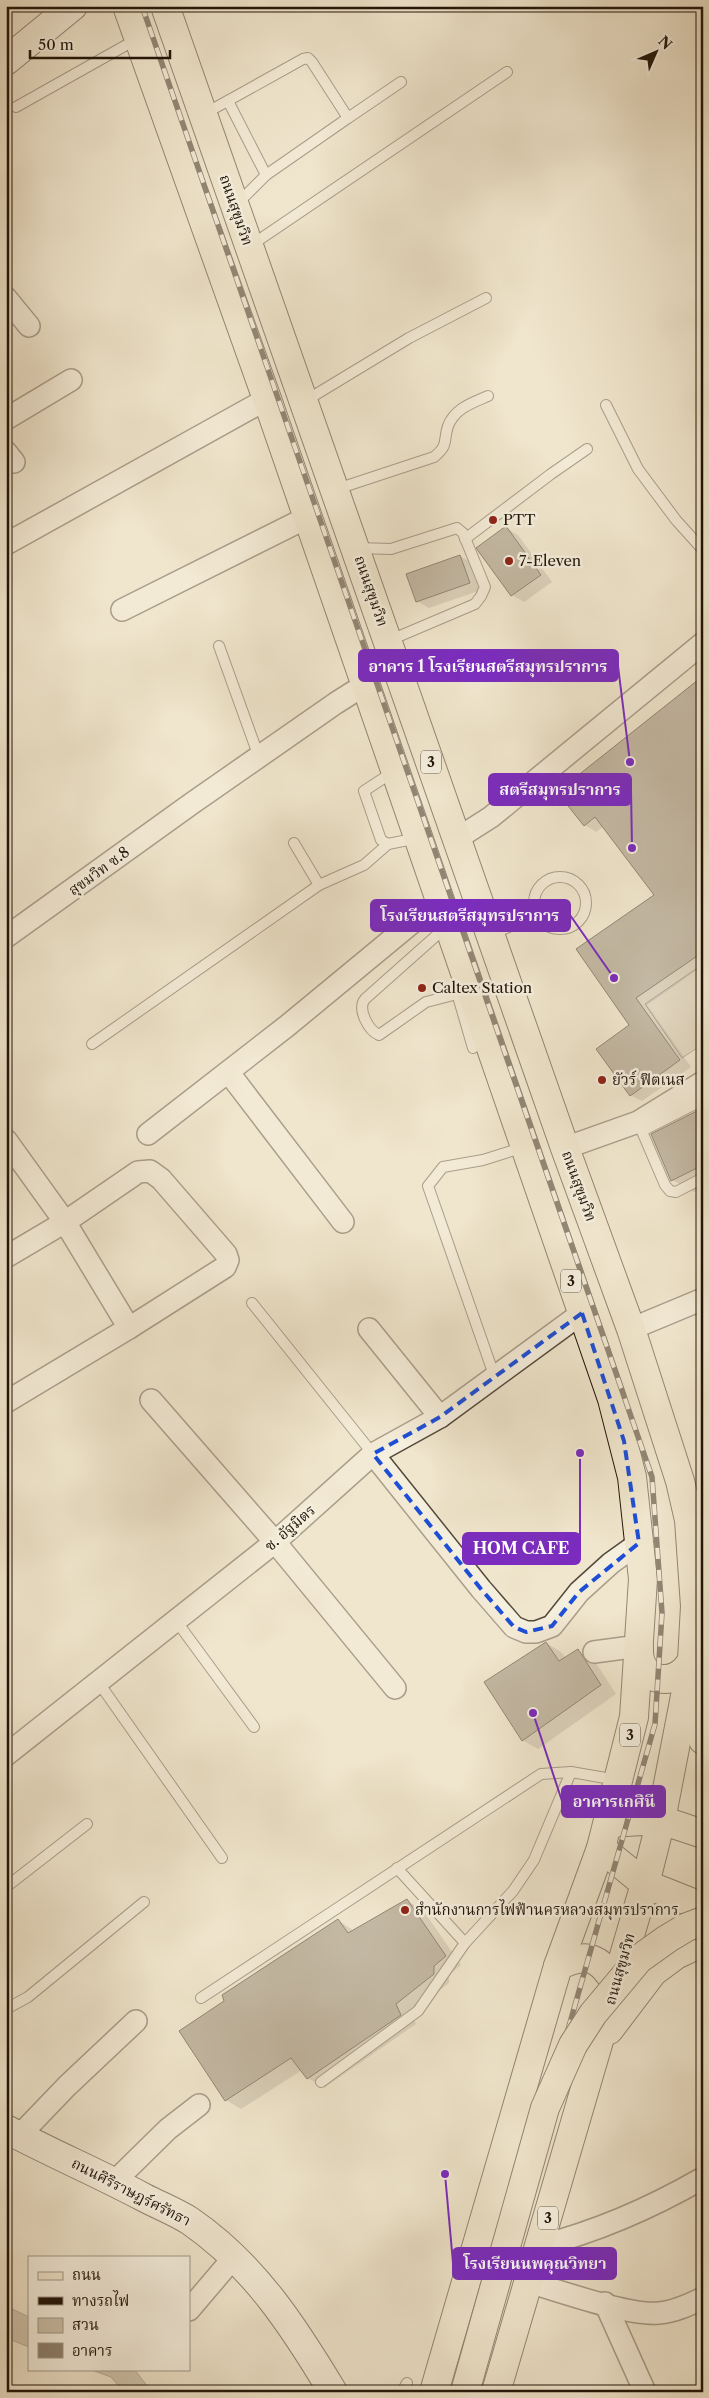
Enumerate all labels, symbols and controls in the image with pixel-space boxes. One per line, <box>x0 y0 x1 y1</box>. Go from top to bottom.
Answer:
scale bar <box>30 28 170 60</box>
north arrow <box>632 28 682 78</box>
text: N <box>655 32 676 53</box>
text: 50 m <box>38 35 74 54</box>
street label: ถนนสุขุมวิท <box>214 172 257 249</box>
place label: PTT <box>503 510 536 529</box>
marker: PTT <box>487 514 499 526</box>
place label: 7-Eleven <box>519 551 582 570</box>
street label: ถนนสุขุมวิท <box>349 553 392 630</box>
marker: 7-Eleven <box>503 555 515 567</box>
callout: อาคาร 1 โรงเรียนสตรีสมุทรปราการ <box>359 650 618 681</box>
text: อาคาร 1 โรงเรียนสตรีสมุทรปราการ <box>368 656 608 678</box>
road number: 3 <box>421 750 441 774</box>
callout: สตรีสมุทรปราการ <box>489 774 631 805</box>
text: สตรีสมุทรปราการ <box>499 779 621 801</box>
street label: สุขมวิท ซ.8 <box>64 842 134 901</box>
callout: โรงเรียนสตรีสมุทรปราการ <box>371 900 570 931</box>
text: โรงเรียนสตรีสมุทรปราการ <box>380 905 559 927</box>
place label: Caltex Station <box>432 978 533 997</box>
marker: Caltex Station <box>416 982 428 994</box>
place label: ยัวร์ ฟิตเนส <box>612 1070 685 1089</box>
marker: ยัวร์ ฟิตเนส <box>596 1074 608 1086</box>
street label: ถนนสุขุมวิท <box>556 1148 601 1225</box>
road number: 3 <box>561 1270 581 1292</box>
street label: ซ. อัฐมิตร <box>260 1500 319 1555</box>
callout: HOM CAFE <box>463 1533 580 1564</box>
text: HOM CAFE <box>473 1538 569 1558</box>
road number: 3 <box>620 1724 640 1746</box>
callout: อาคารเกศินี <box>562 1786 665 1817</box>
text: อาคารเกศินี <box>573 1791 655 1811</box>
place label: สำนักงานการไฟฟ้านครหลวงสมุทรปราการ <box>415 1899 679 1921</box>
marker: สำนักงานการไฟฟ้านครหลวงสมุทรปราการ <box>399 1904 411 1916</box>
street label: ถนนสุขุมวิท <box>600 1931 641 2008</box>
street label: ถนนศิริราษฎร์ศรัทธา <box>68 2153 194 2230</box>
road number: 3 <box>538 2206 558 2230</box>
callout: โรงเรียนนพคุณวิทยา <box>453 2248 616 2279</box>
text: โรงเรียนนพคุณวิทยา <box>462 2253 607 2275</box>
legend <box>28 2256 190 2370</box>
text: ถนน <box>72 2265 101 2284</box>
text: ทางรถไฟ <box>72 2290 129 2310</box>
text: สวน <box>72 2315 99 2334</box>
text: อาคาร <box>72 2341 112 2360</box>

